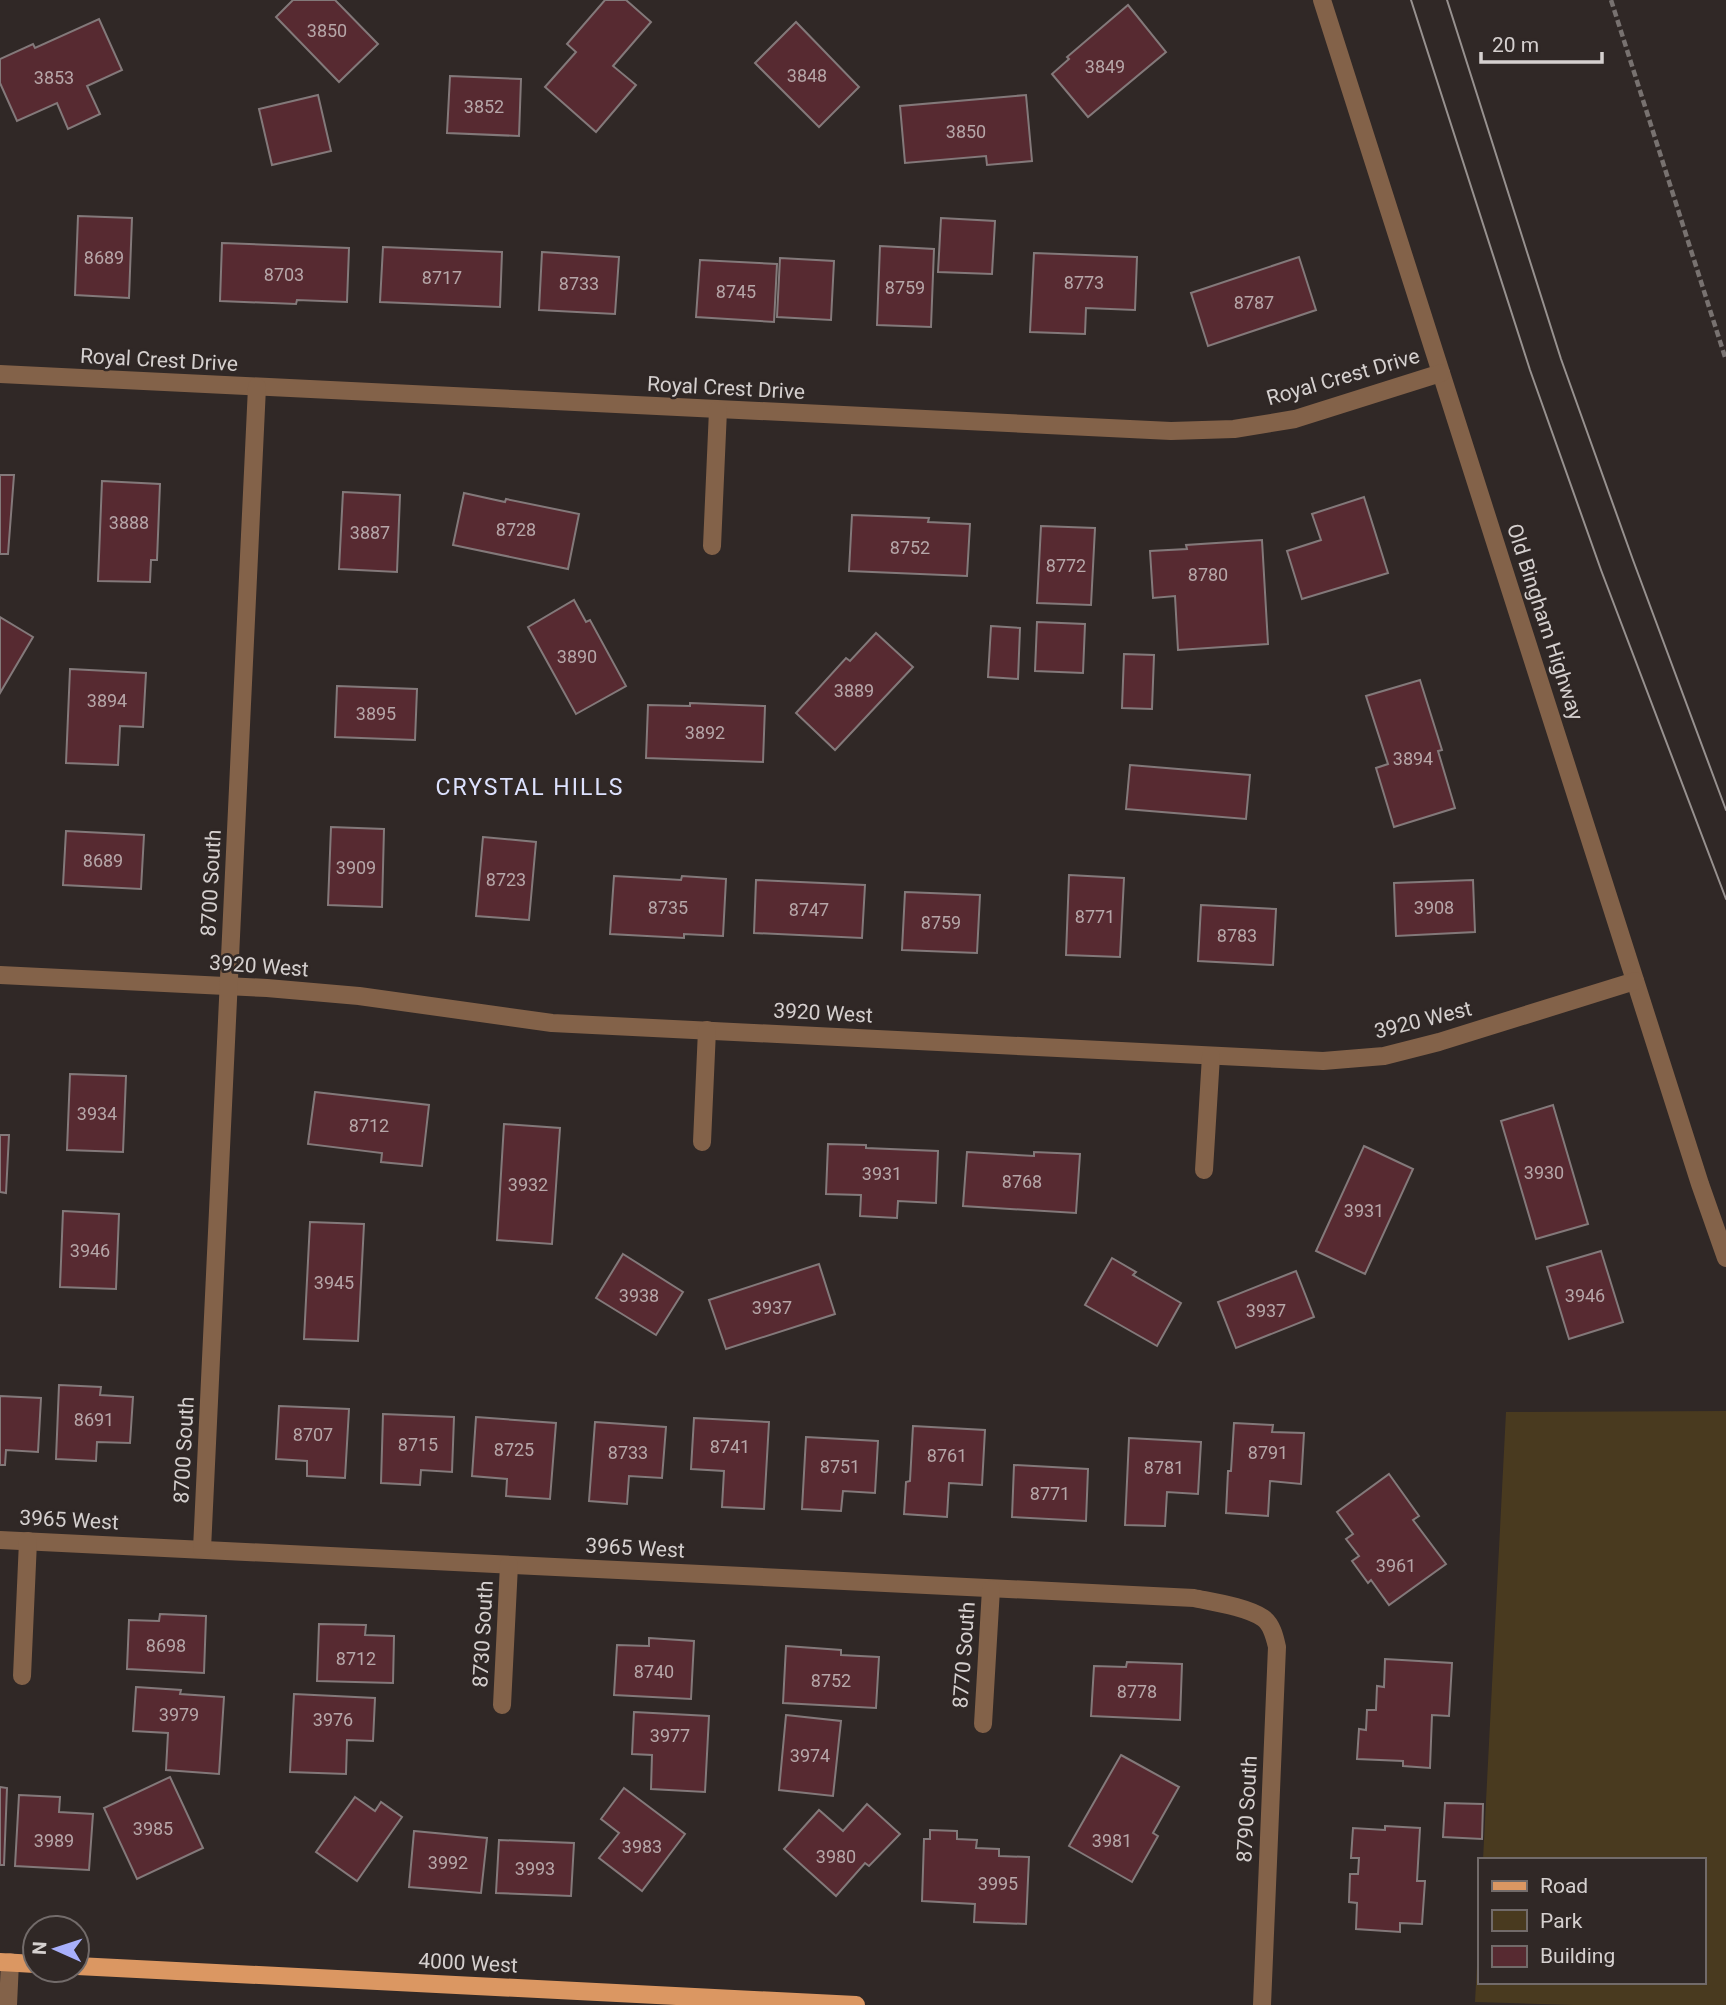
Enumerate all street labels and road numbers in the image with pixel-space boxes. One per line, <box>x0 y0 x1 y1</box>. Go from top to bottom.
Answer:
street label: Royal Crest Drive <box>79 344 239 376</box>
street label: Royal Crest Drive <box>1264 344 1422 410</box>
street label: Royal Crest Drive <box>646 372 806 404</box>
street label: Old Bingham Highway <box>1502 521 1588 723</box>
street label: 8700 South <box>196 829 226 937</box>
street label: 3920 West <box>208 951 310 981</box>
street label: 3920 West <box>1372 996 1474 1044</box>
street label: 3920 West <box>773 998 873 1028</box>
street label: 8700 South <box>169 1396 199 1504</box>
street label: 3965 West <box>19 1505 119 1535</box>
street label: 3965 West <box>585 1533 685 1563</box>
street label: 8730 South <box>468 1580 498 1688</box>
street label: 8770 South <box>948 1601 980 1709</box>
street label: 8790 South <box>1232 1755 1262 1863</box>
street label: 4000 West <box>418 1948 518 1978</box>

